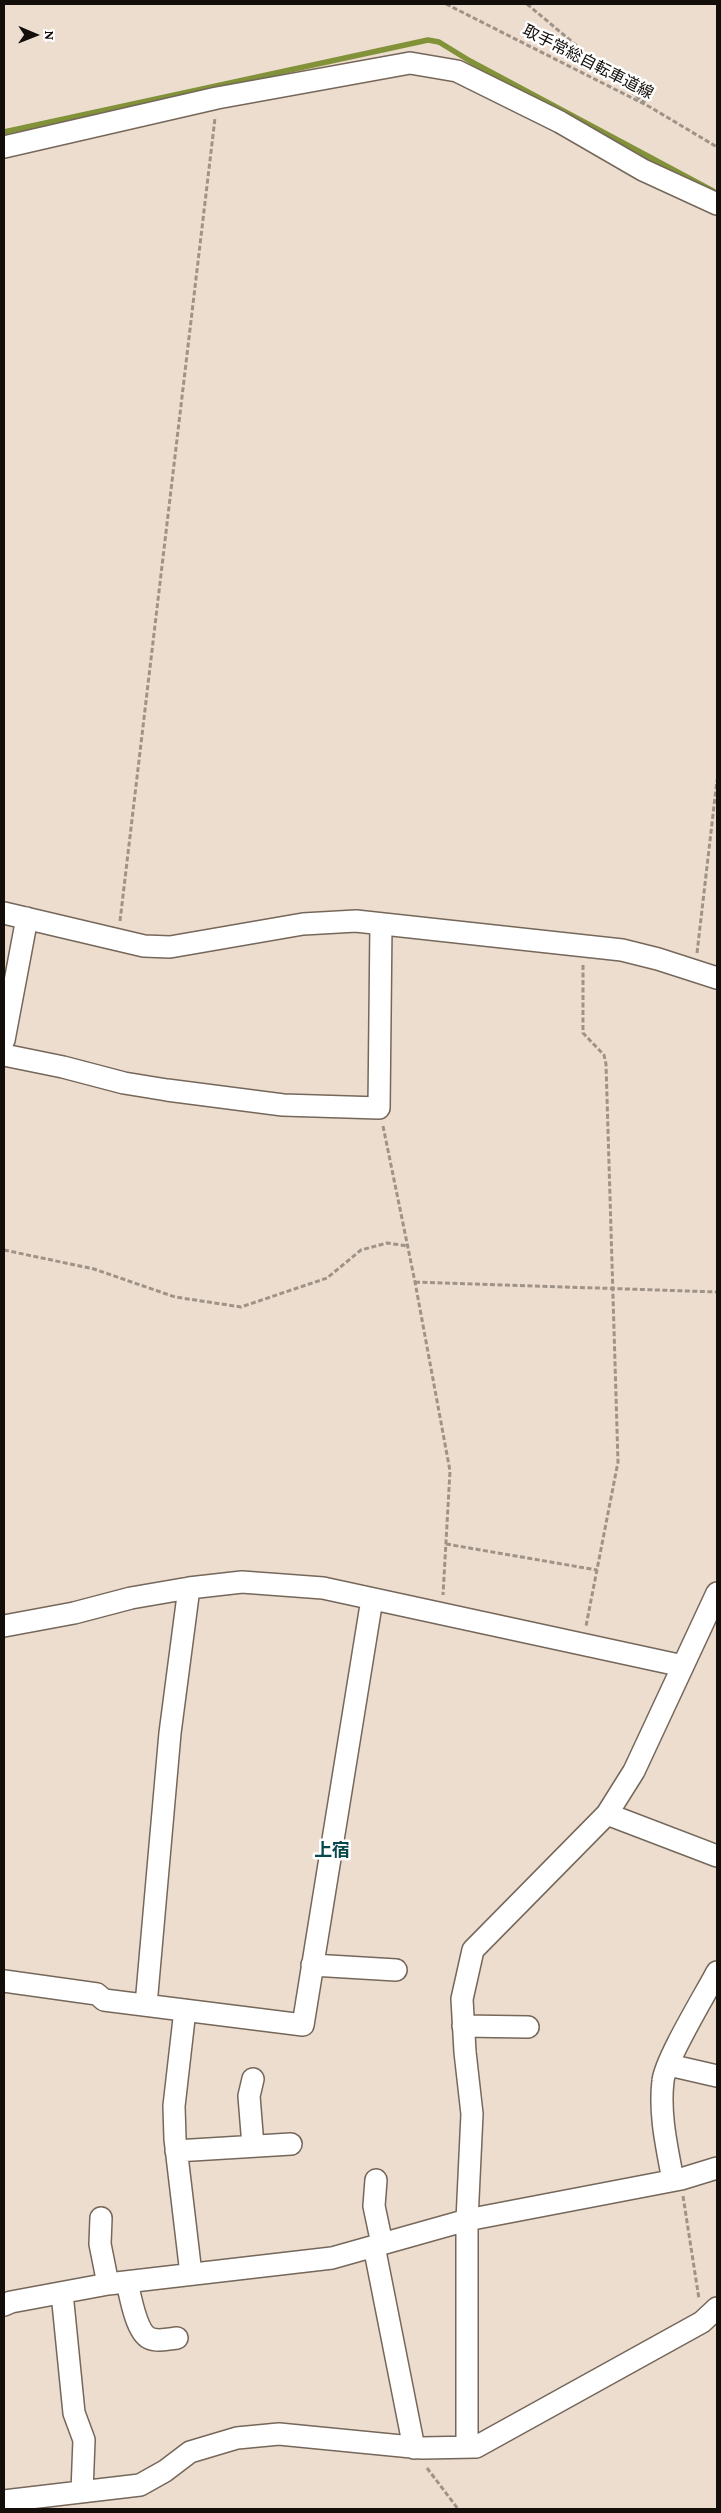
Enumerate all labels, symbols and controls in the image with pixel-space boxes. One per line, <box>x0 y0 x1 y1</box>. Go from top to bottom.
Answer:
north arrow <box>10 10 60 60</box>
street label: 取手常総自転車道線 <box>519 21 657 103</box>
text: N <box>42 30 58 40</box>
district label: 上宿 <box>314 1839 350 1861</box>

